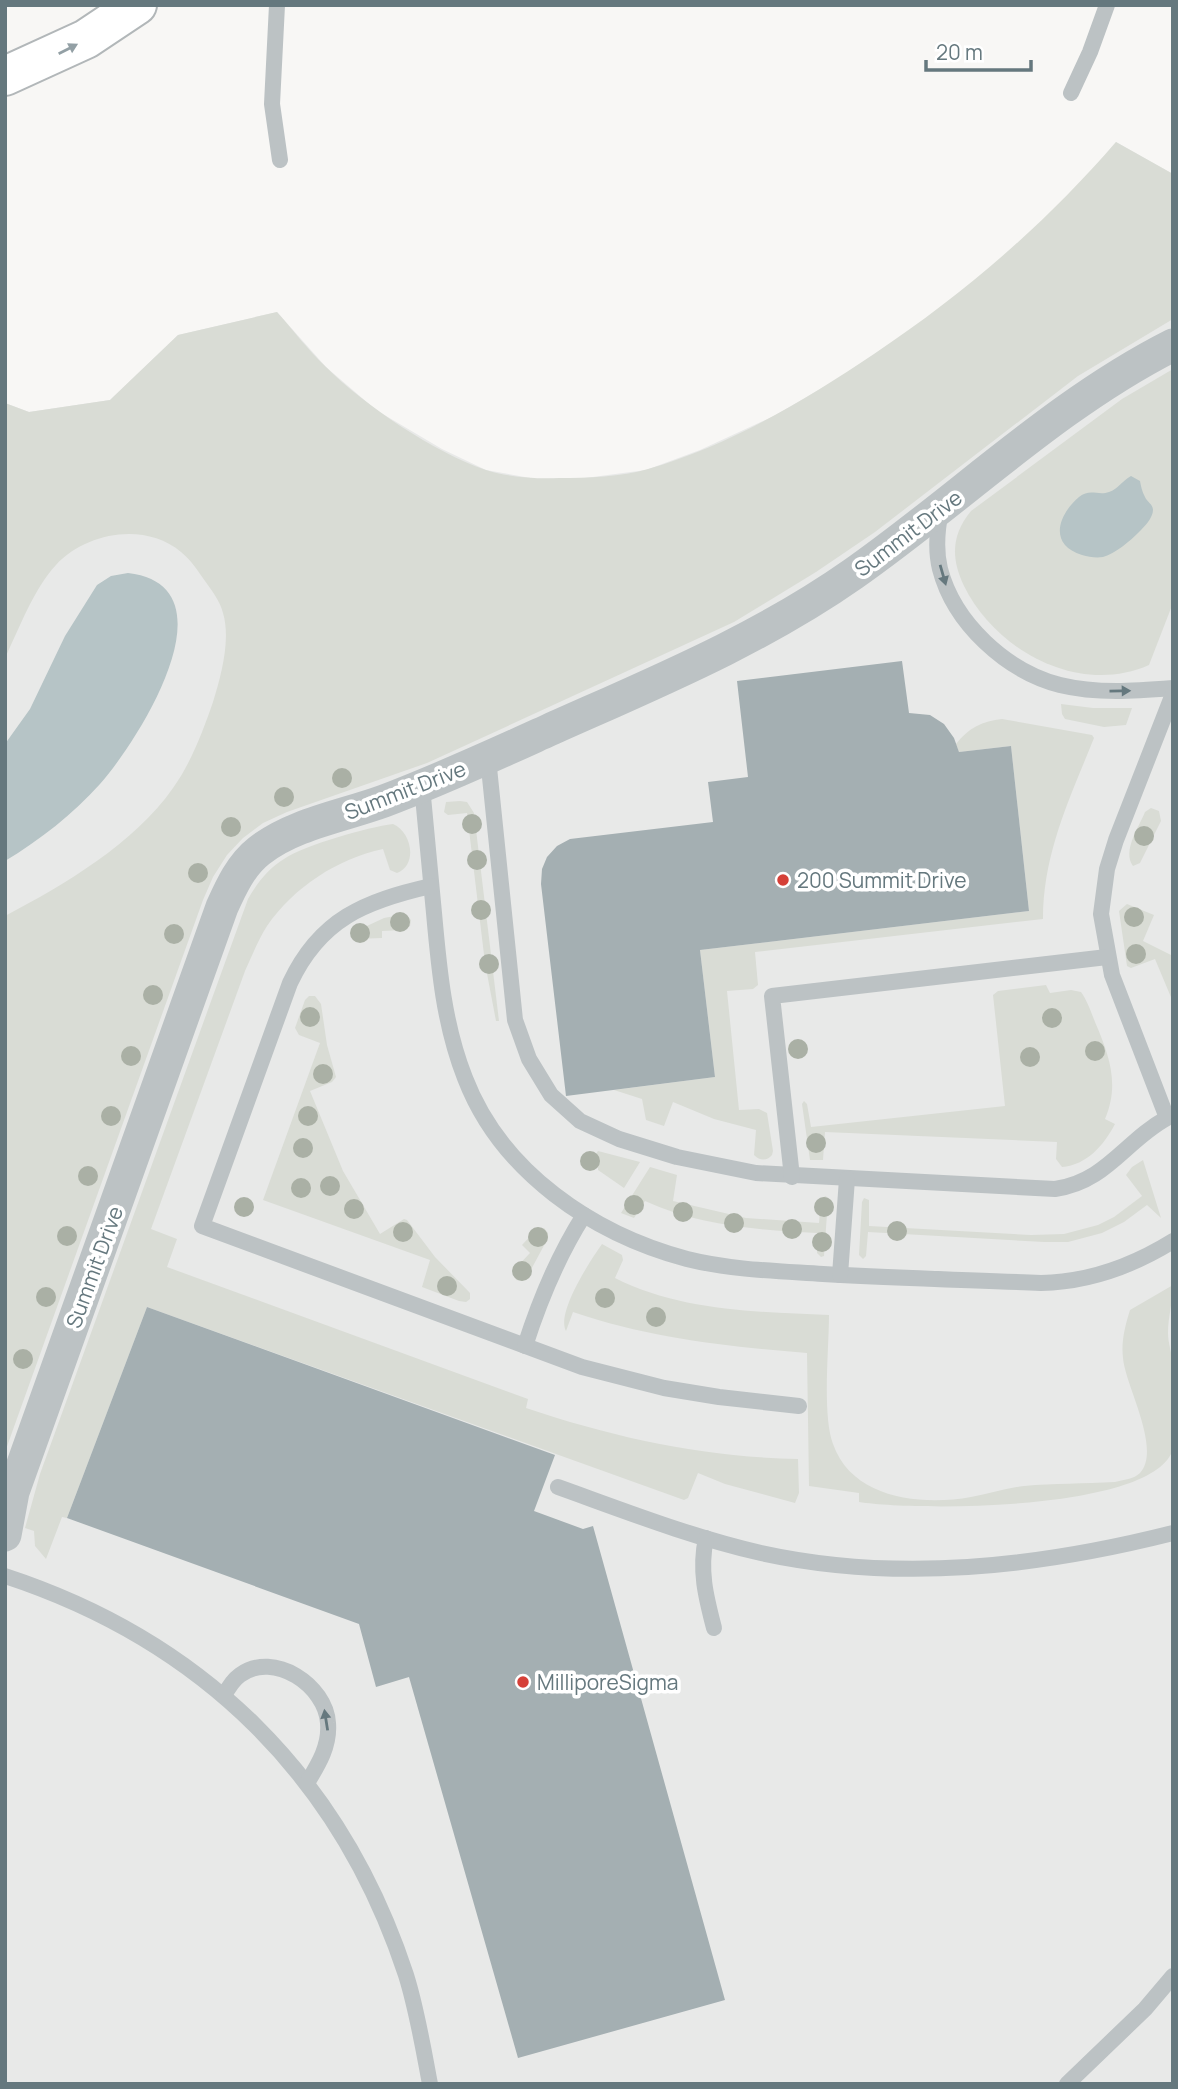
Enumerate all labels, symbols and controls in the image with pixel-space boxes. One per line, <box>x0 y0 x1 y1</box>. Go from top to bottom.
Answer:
scale bar <box>926 28 1031 72</box>
text: 20 m <box>936 38 983 66</box>
one-way arrow <box>58 43 78 54</box>
street label: Summit Drive <box>849 483 967 583</box>
one-way arrow <box>938 565 948 586</box>
one-way arrow <box>1109 685 1131 697</box>
street label: Summit Drive <box>340 754 470 826</box>
place label: 200 Summit Drive <box>797 866 966 894</box>
marker: 200 Summit Drive <box>775 872 791 888</box>
street label: Summit Drive <box>59 1202 129 1332</box>
place label: MilliporeSigma <box>537 1668 679 1696</box>
marker: MilliporeSigma <box>515 1674 531 1690</box>
one-way arrow <box>321 1709 332 1731</box>

